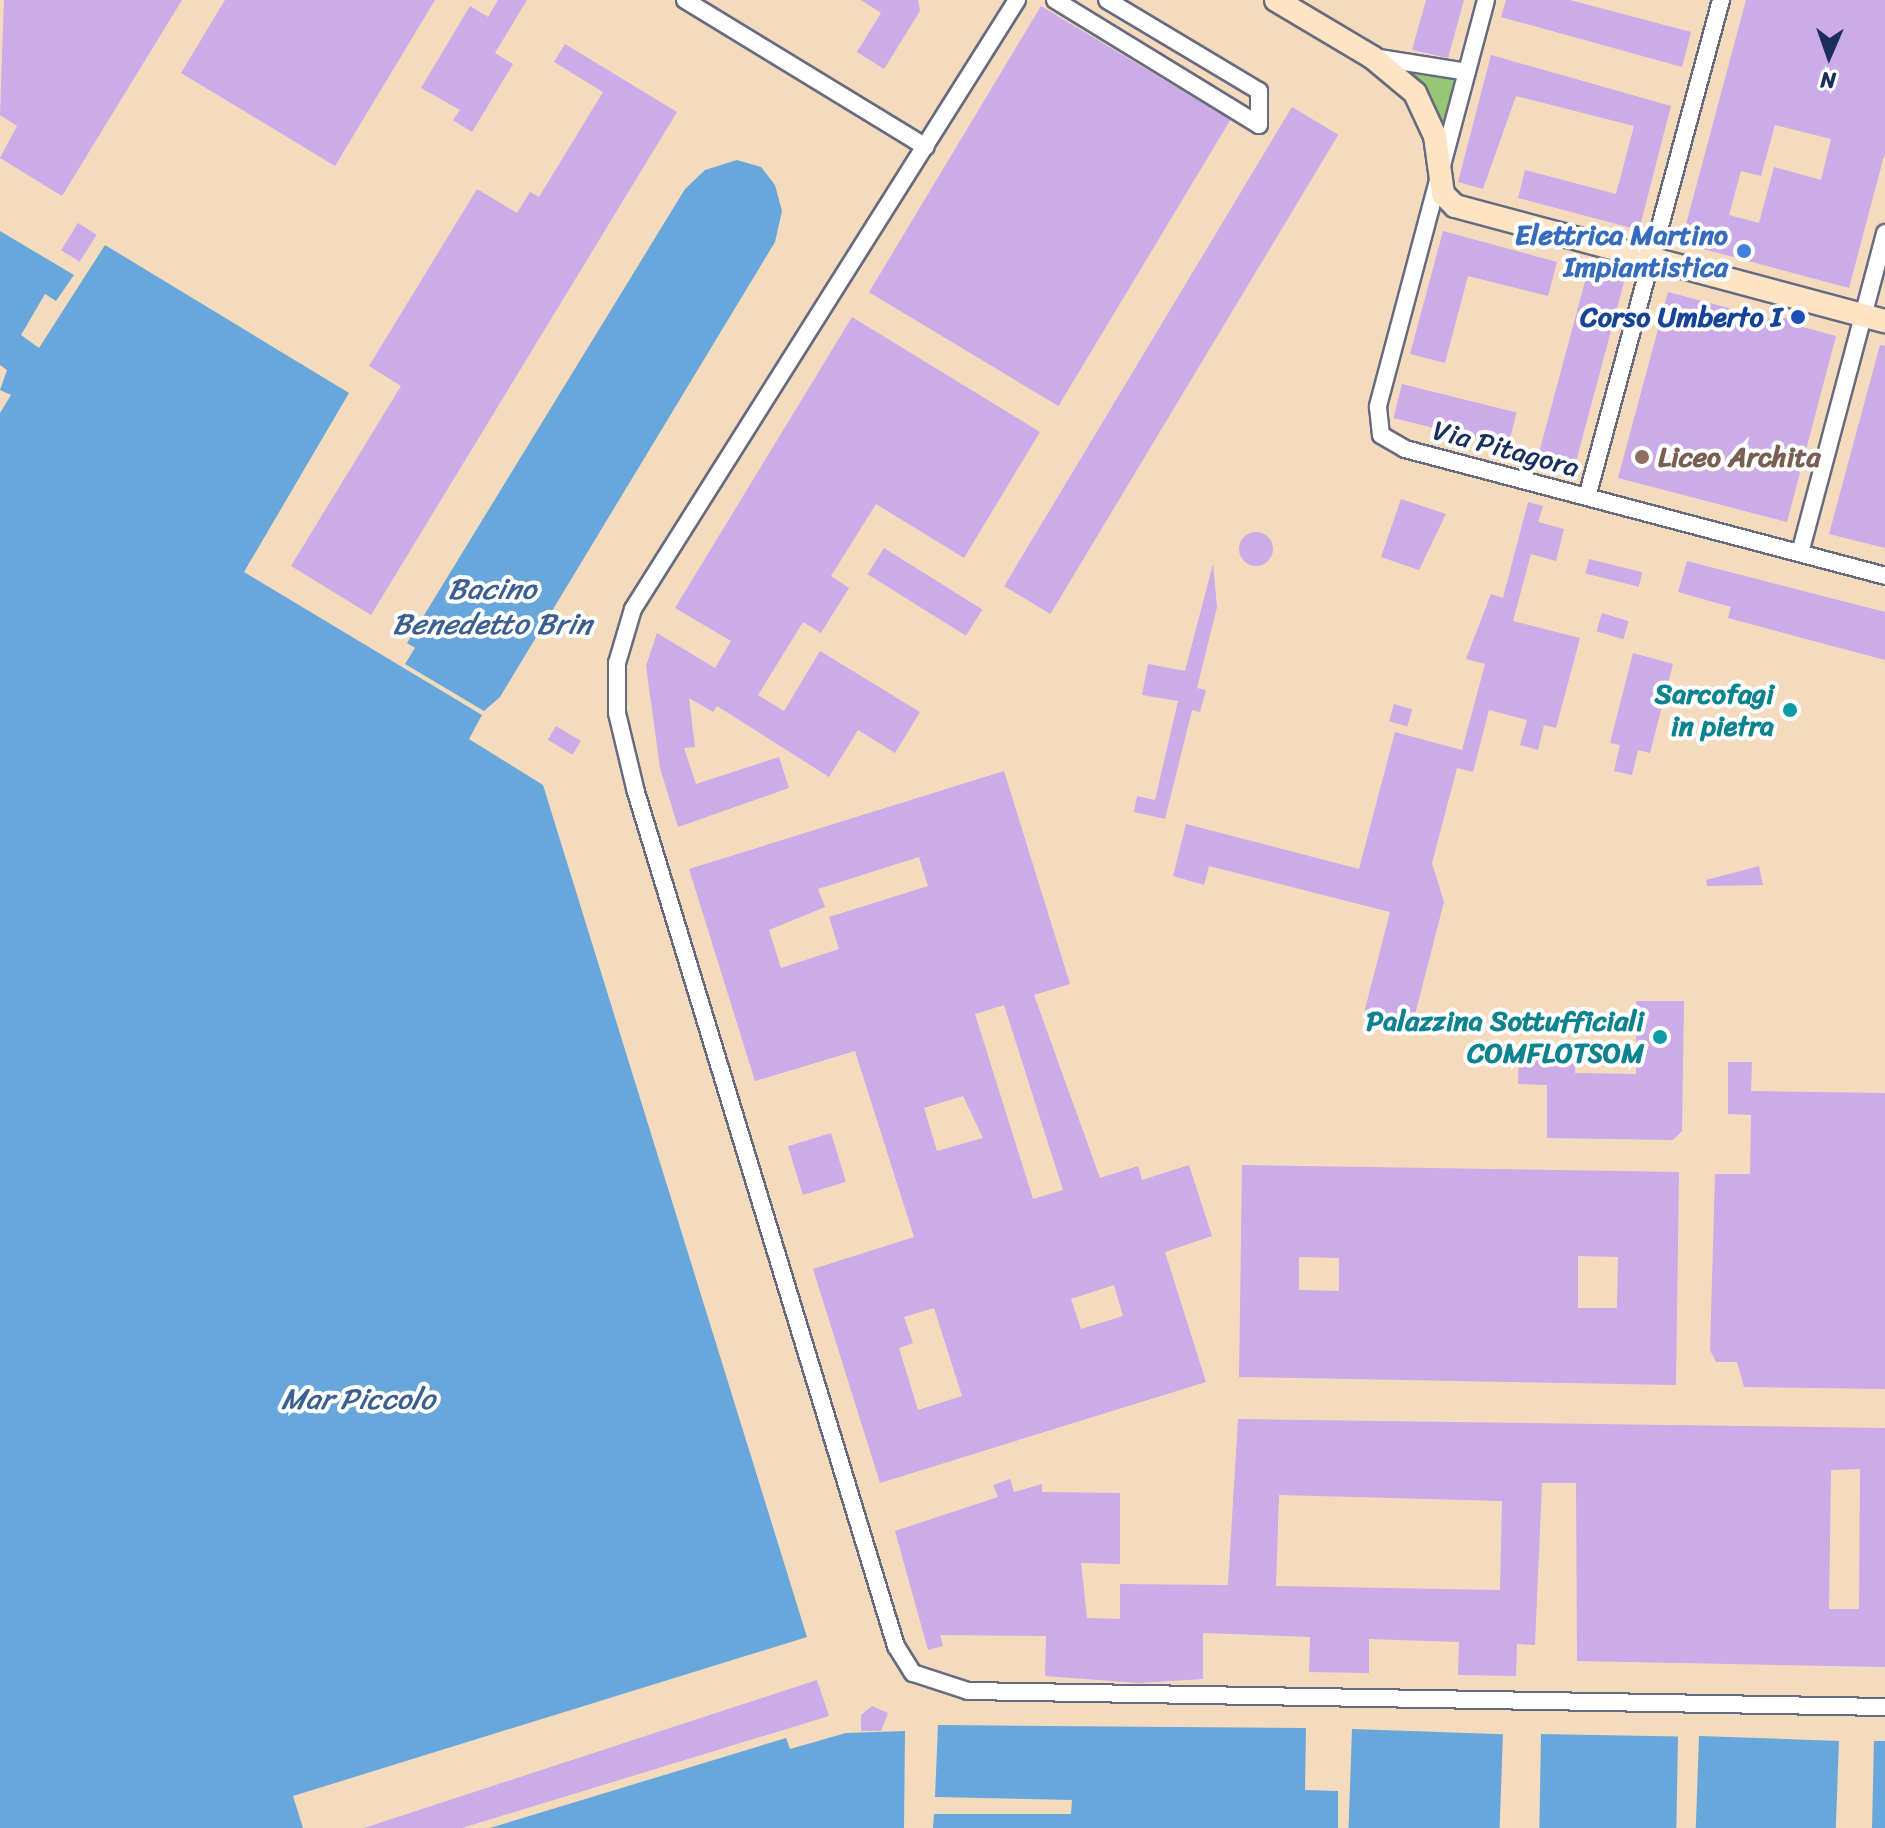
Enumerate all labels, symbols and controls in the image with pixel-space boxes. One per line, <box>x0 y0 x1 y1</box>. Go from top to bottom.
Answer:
north arrow <box>1789 16 1869 96</box>
text: N <box>1820 61 1836 100</box>
place label: Elettrica Martino Impiantistica <box>1515 218 1728 284</box>
marker: Elettrica Martino Impiantistica <box>1735 242 1753 260</box>
place label: Corso Umberto I <box>1579 300 1782 334</box>
marker: Corso Umberto I <box>1789 308 1807 326</box>
street label: Via Pitagora <box>1429 413 1583 485</box>
place label: Liceo Archita <box>1658 440 1821 474</box>
marker: Liceo Archita <box>1633 448 1651 466</box>
water label: Bacino Benedetto Brin <box>392 571 592 642</box>
place label: Sarcofagi in pietra <box>1655 677 1774 743</box>
marker: Sarcofagi in pietra <box>1781 701 1799 719</box>
place label: Palazzina Sottufficiali COMFLOTSOM <box>1366 1004 1644 1070</box>
marker: Palazzina Sottufficiali COMFLOTSOM <box>1651 1028 1669 1046</box>
water label: Mar Piccolo <box>281 1381 435 1417</box>

